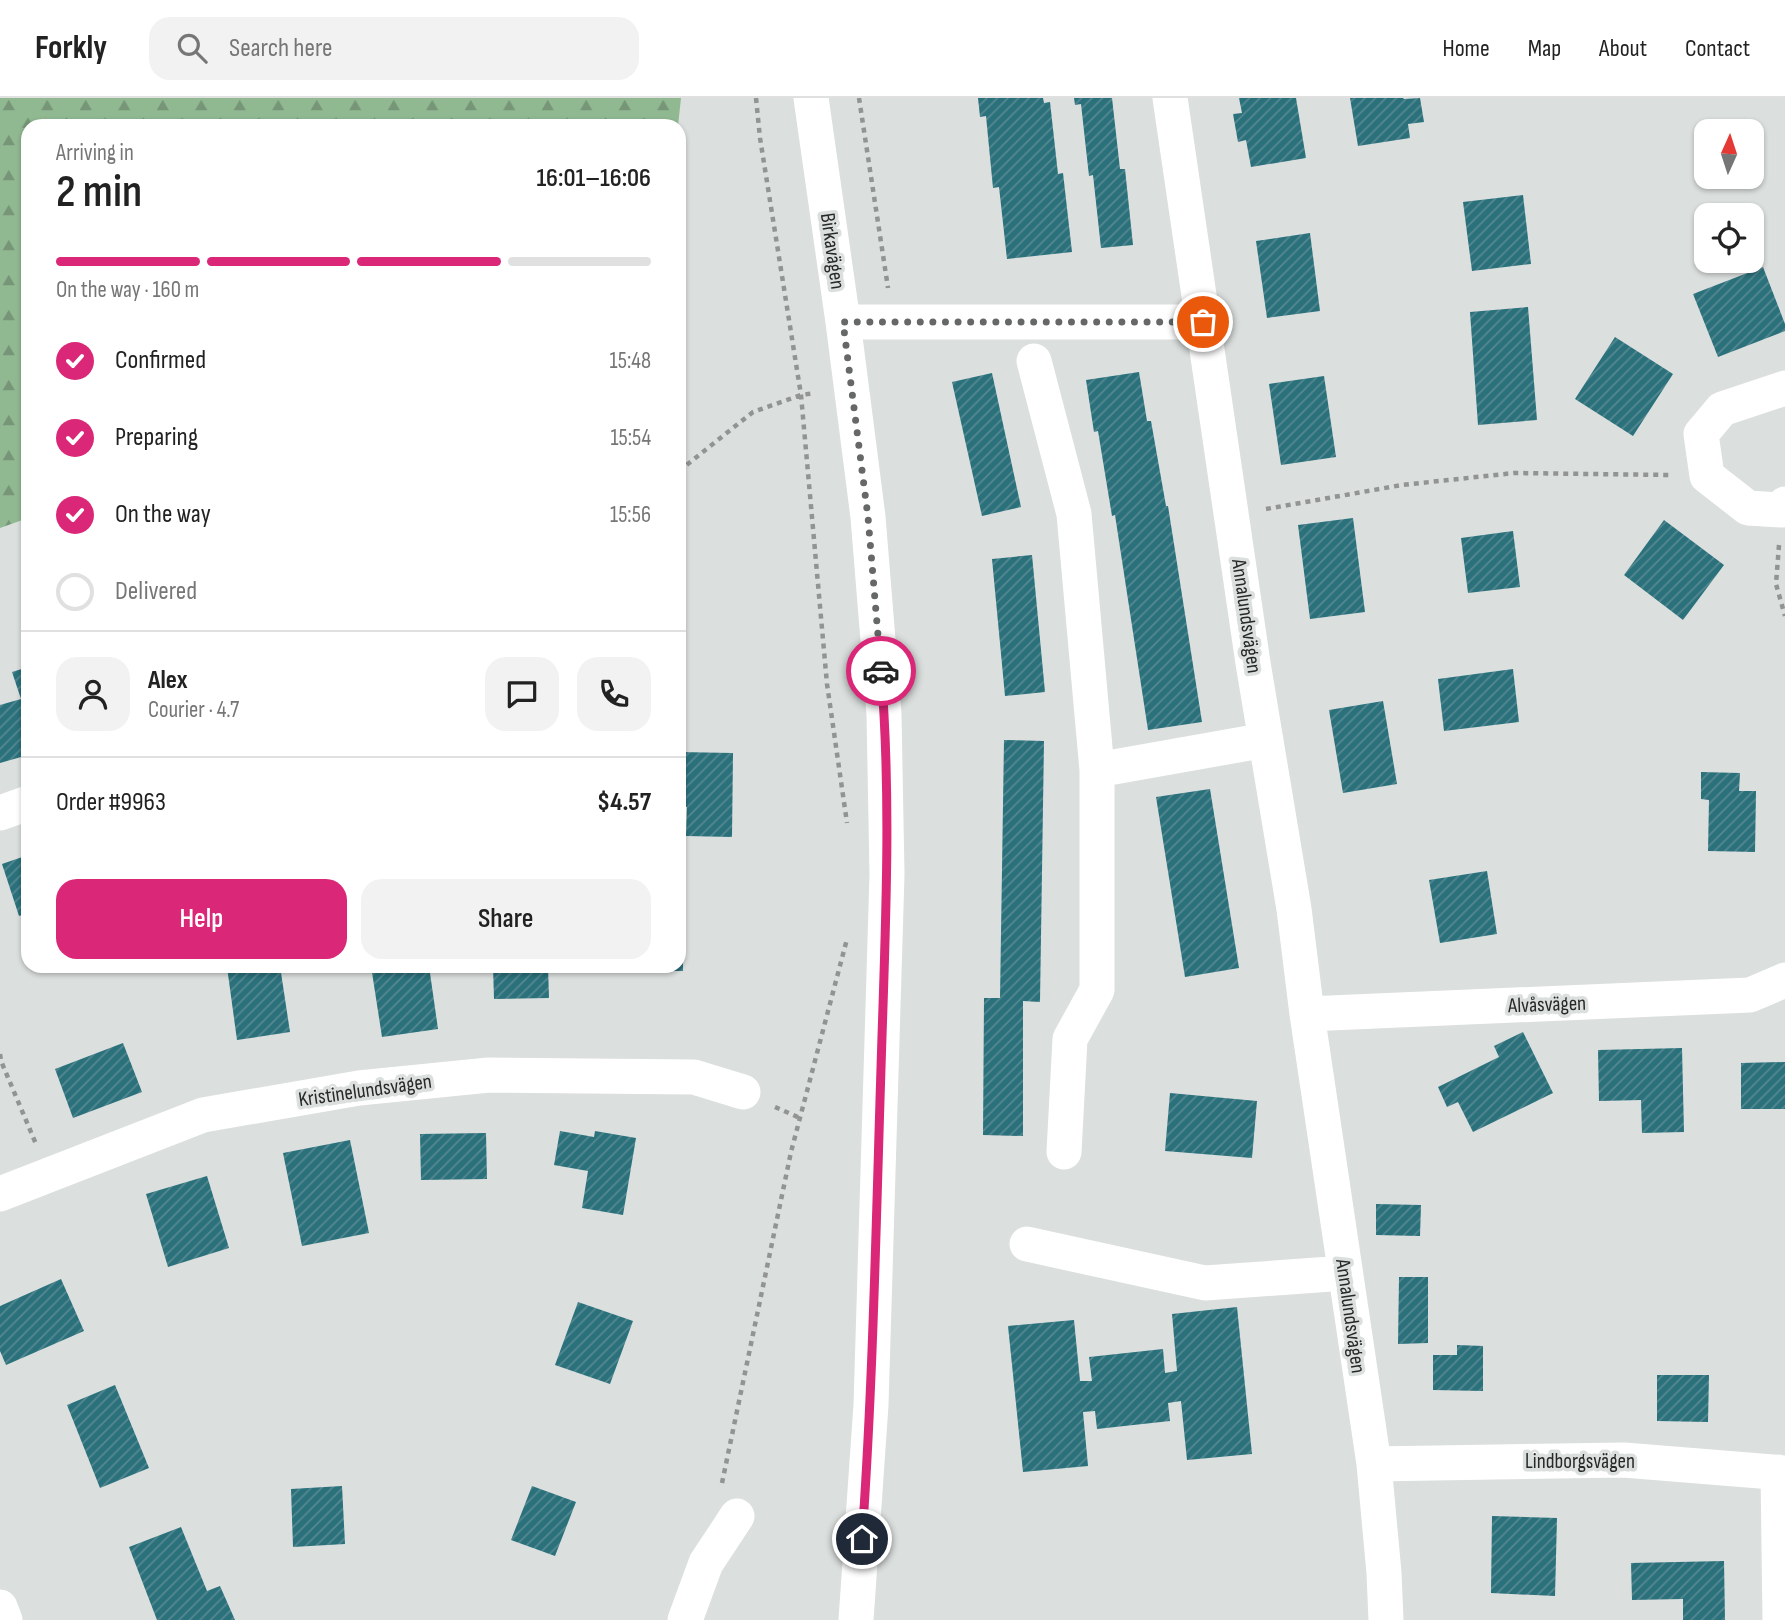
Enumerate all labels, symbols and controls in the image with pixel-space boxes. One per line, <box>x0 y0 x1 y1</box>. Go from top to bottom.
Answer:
search box <box>149 17 639 80</box>
text: Forkly <box>35 28 107 68</box>
icon: search <box>173 29 211 67</box>
text: Search here <box>229 33 332 64</box>
text: Home <box>1442 34 1490 63</box>
text: Map <box>1528 34 1561 63</box>
text: About <box>1599 34 1647 63</box>
text: Contact <box>1685 34 1750 63</box>
north arrow <box>1694 119 1764 189</box>
map controls <box>1694 119 1764 273</box>
text: Arriving in <box>56 139 134 167</box>
text: 16:01–16:06 <box>536 163 651 194</box>
text: 2 min <box>56 165 142 220</box>
button: locate <box>1694 203 1764 273</box>
street label: Birkavägen <box>815 211 850 291</box>
text: On the way · 160 m <box>56 276 199 304</box>
pin <box>1173 292 1233 352</box>
icon: bag <box>1184 303 1222 341</box>
icon: check <box>56 342 94 380</box>
text: Confirmed <box>115 345 206 376</box>
text: 15:48 <box>610 347 651 375</box>
icon: check <box>56 419 94 457</box>
text: Preparing <box>115 422 198 453</box>
text: 15:54 <box>610 424 651 452</box>
icon: check <box>56 496 94 534</box>
text: On the way <box>115 499 211 530</box>
text: 15:56 <box>610 501 651 529</box>
street label: Annalundsvägen <box>1226 556 1267 675</box>
text: Delivered <box>115 576 197 607</box>
courier <box>846 636 916 706</box>
icon: car <box>862 652 900 690</box>
button: person <box>56 657 130 731</box>
button: chat <box>485 657 559 731</box>
button: phone <box>577 657 651 731</box>
text: Alex <box>148 665 188 696</box>
text: Courier · 4.7 <box>148 696 239 724</box>
text: Order #9963 <box>56 787 166 818</box>
text: $4.57 <box>597 787 651 818</box>
button: Help <box>56 879 347 959</box>
button: Share <box>361 879 651 959</box>
street label: Alvåsvägen <box>1507 991 1587 1018</box>
street label: Kristinelundsvägen <box>297 1069 433 1112</box>
street label: Annalundsvägen <box>1330 1256 1371 1375</box>
street label: Lindborgsvägen <box>1525 1449 1635 1474</box>
pin <box>832 1509 892 1569</box>
icon: home <box>843 1520 881 1558</box>

